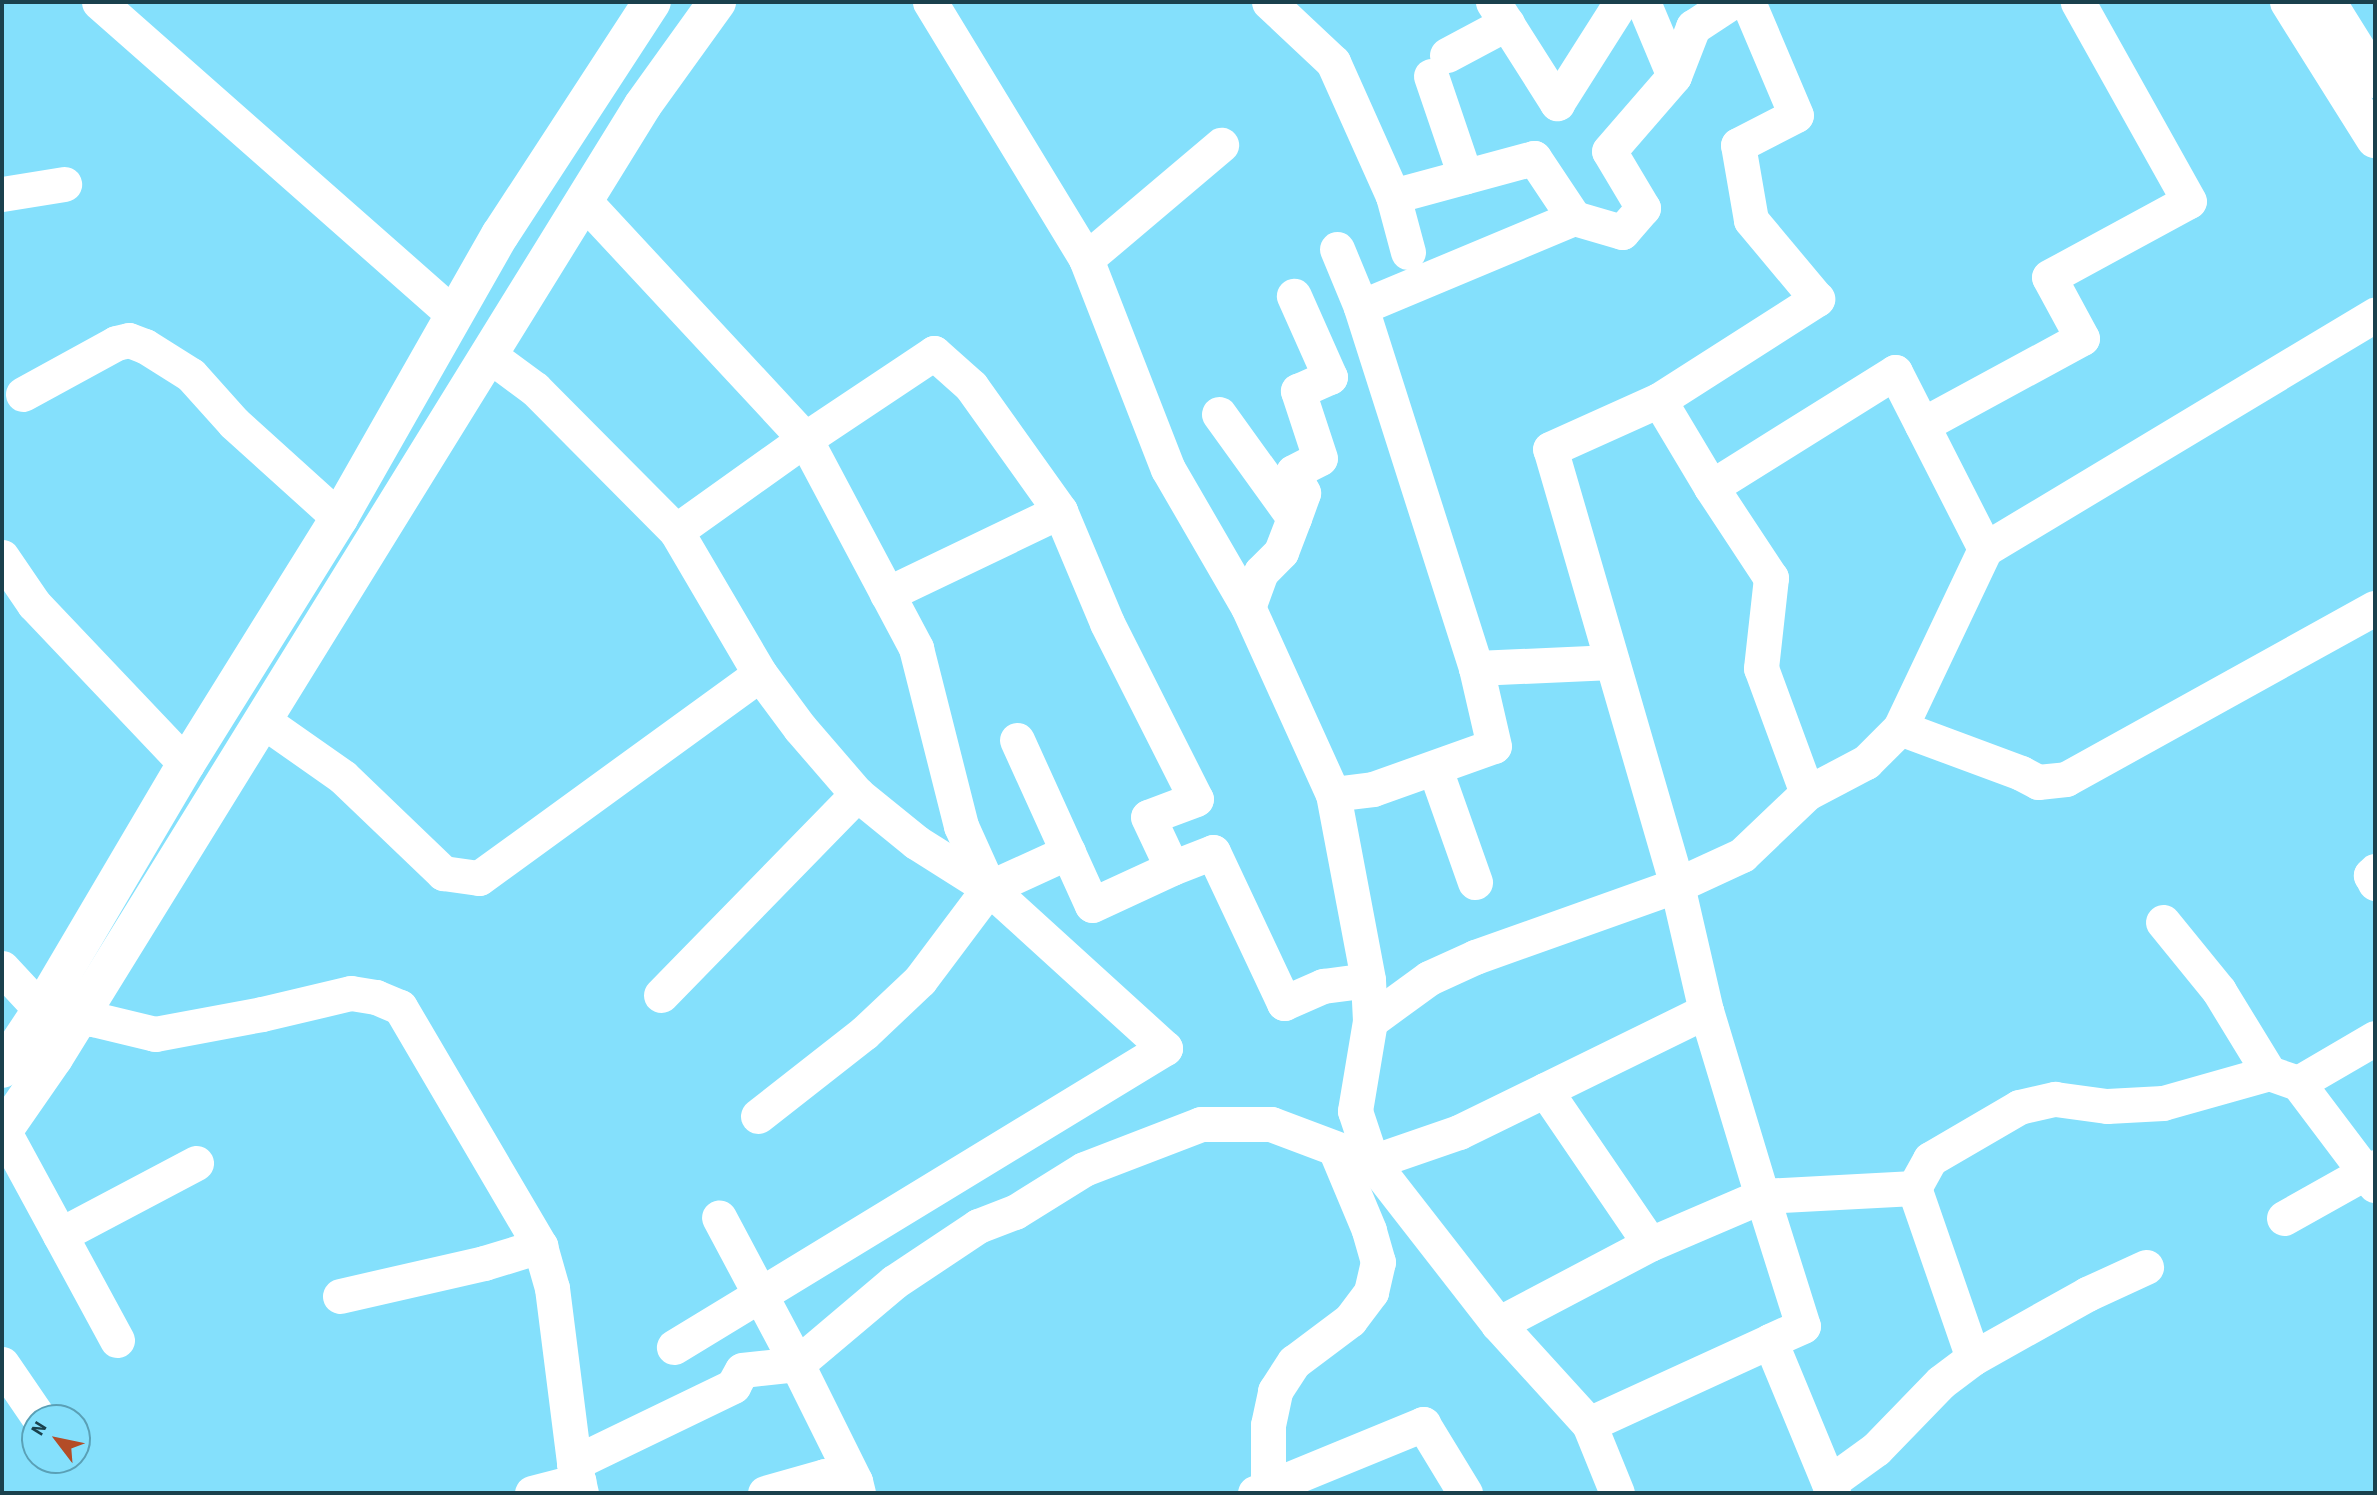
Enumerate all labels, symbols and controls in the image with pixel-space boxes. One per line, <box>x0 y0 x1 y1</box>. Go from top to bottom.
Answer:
north arrow <box>21 1404 91 1474</box>
text: N <box>25 1416 54 1441</box>

